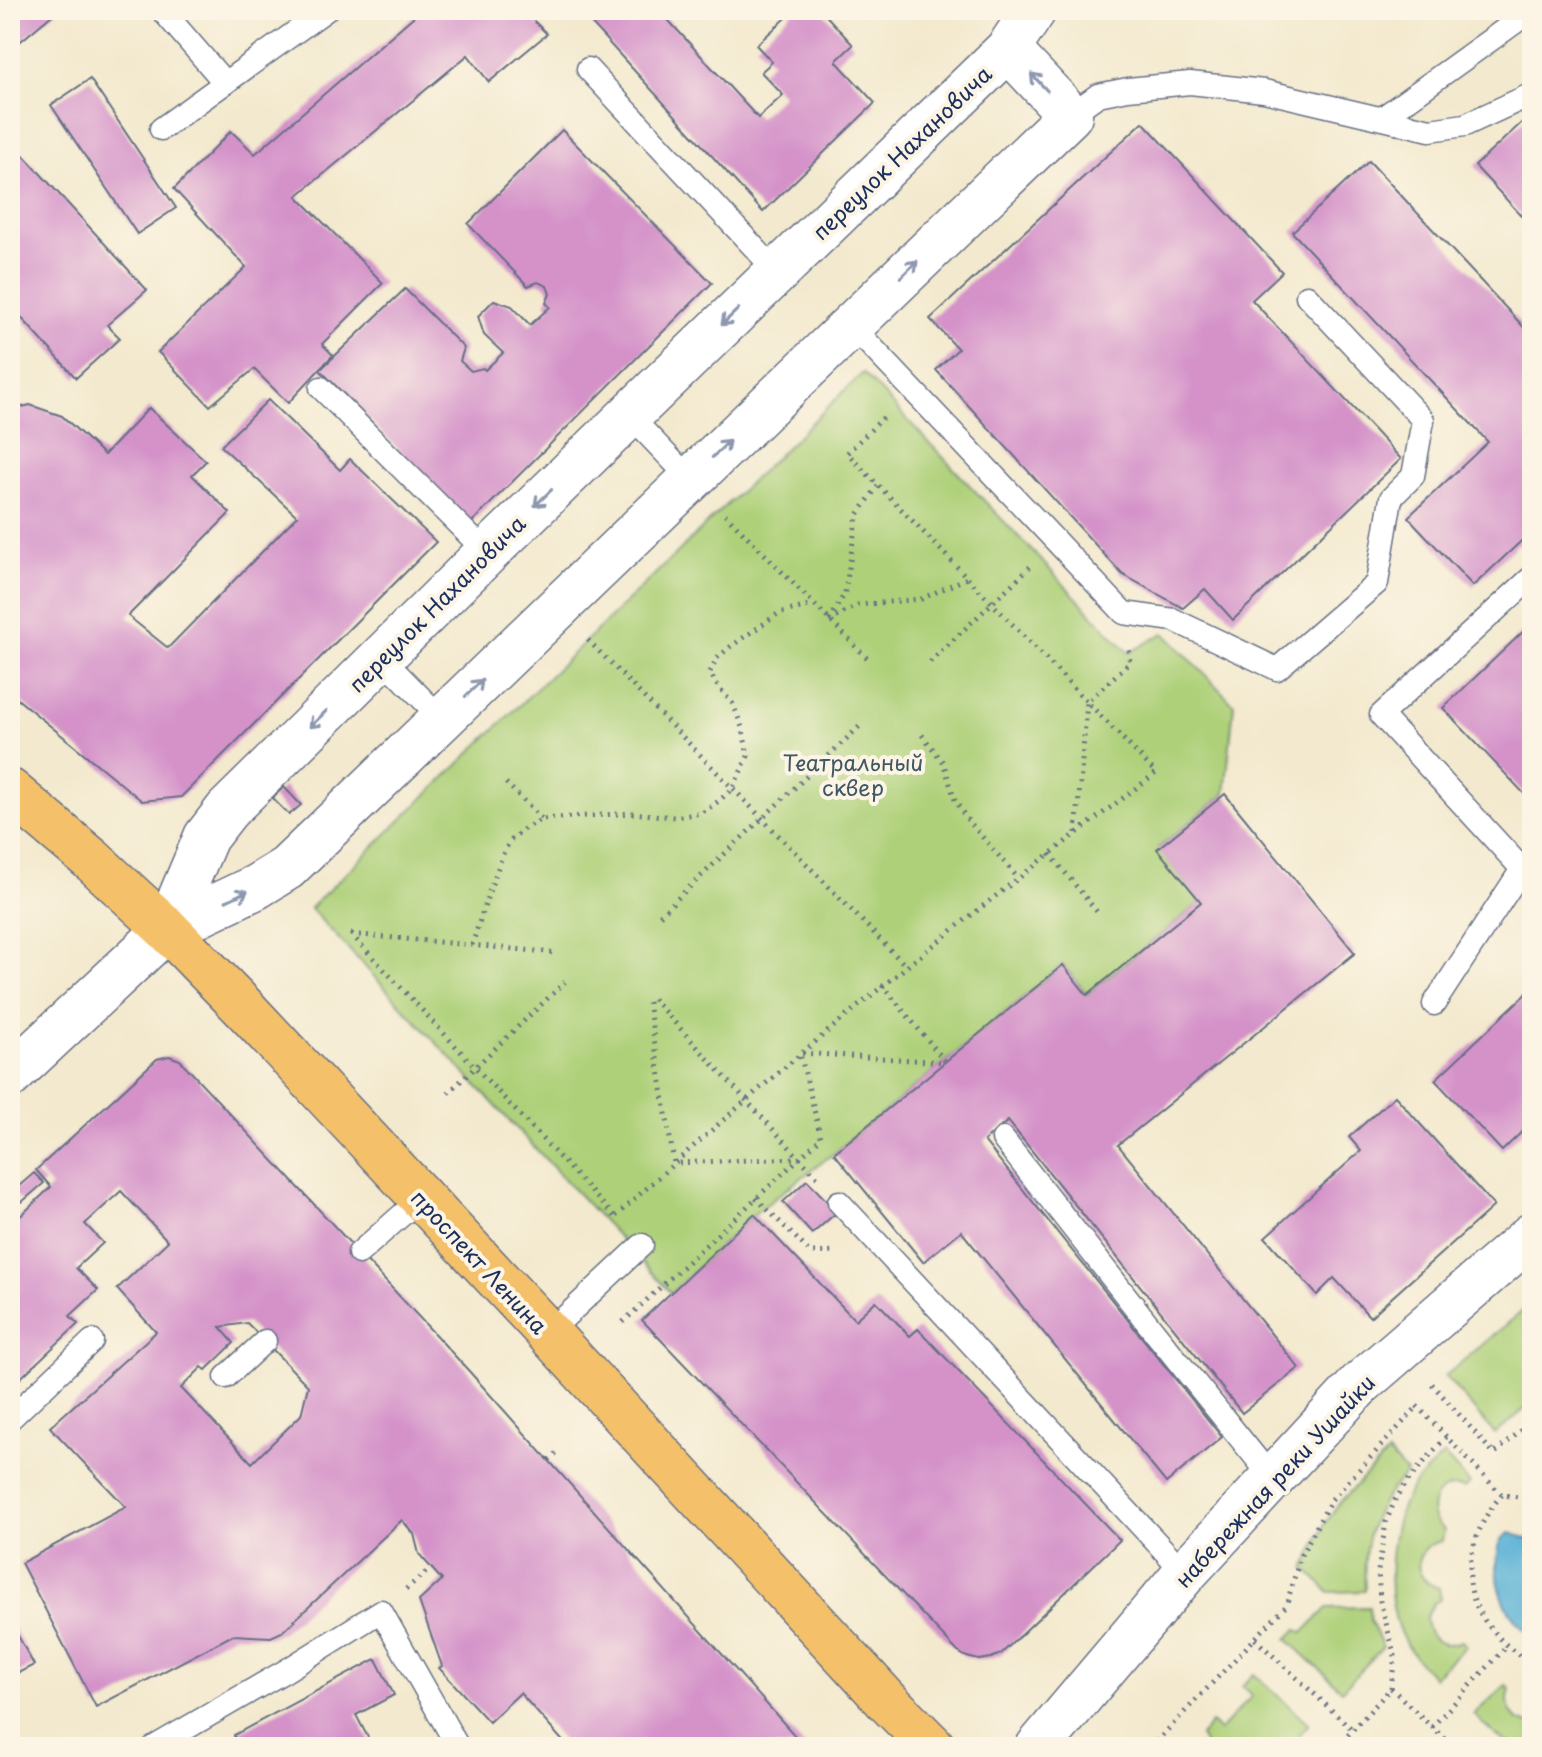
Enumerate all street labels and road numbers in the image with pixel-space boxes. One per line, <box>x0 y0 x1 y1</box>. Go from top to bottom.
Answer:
street label: переулок Нахановича <box>804 57 999 247</box>
street label: переулок Нахановича <box>340 507 532 699</box>
street label: проспект Ленина <box>404 1181 556 1341</box>
street label: набережная реки Ушайки <box>1166 1366 1382 1594</box>

